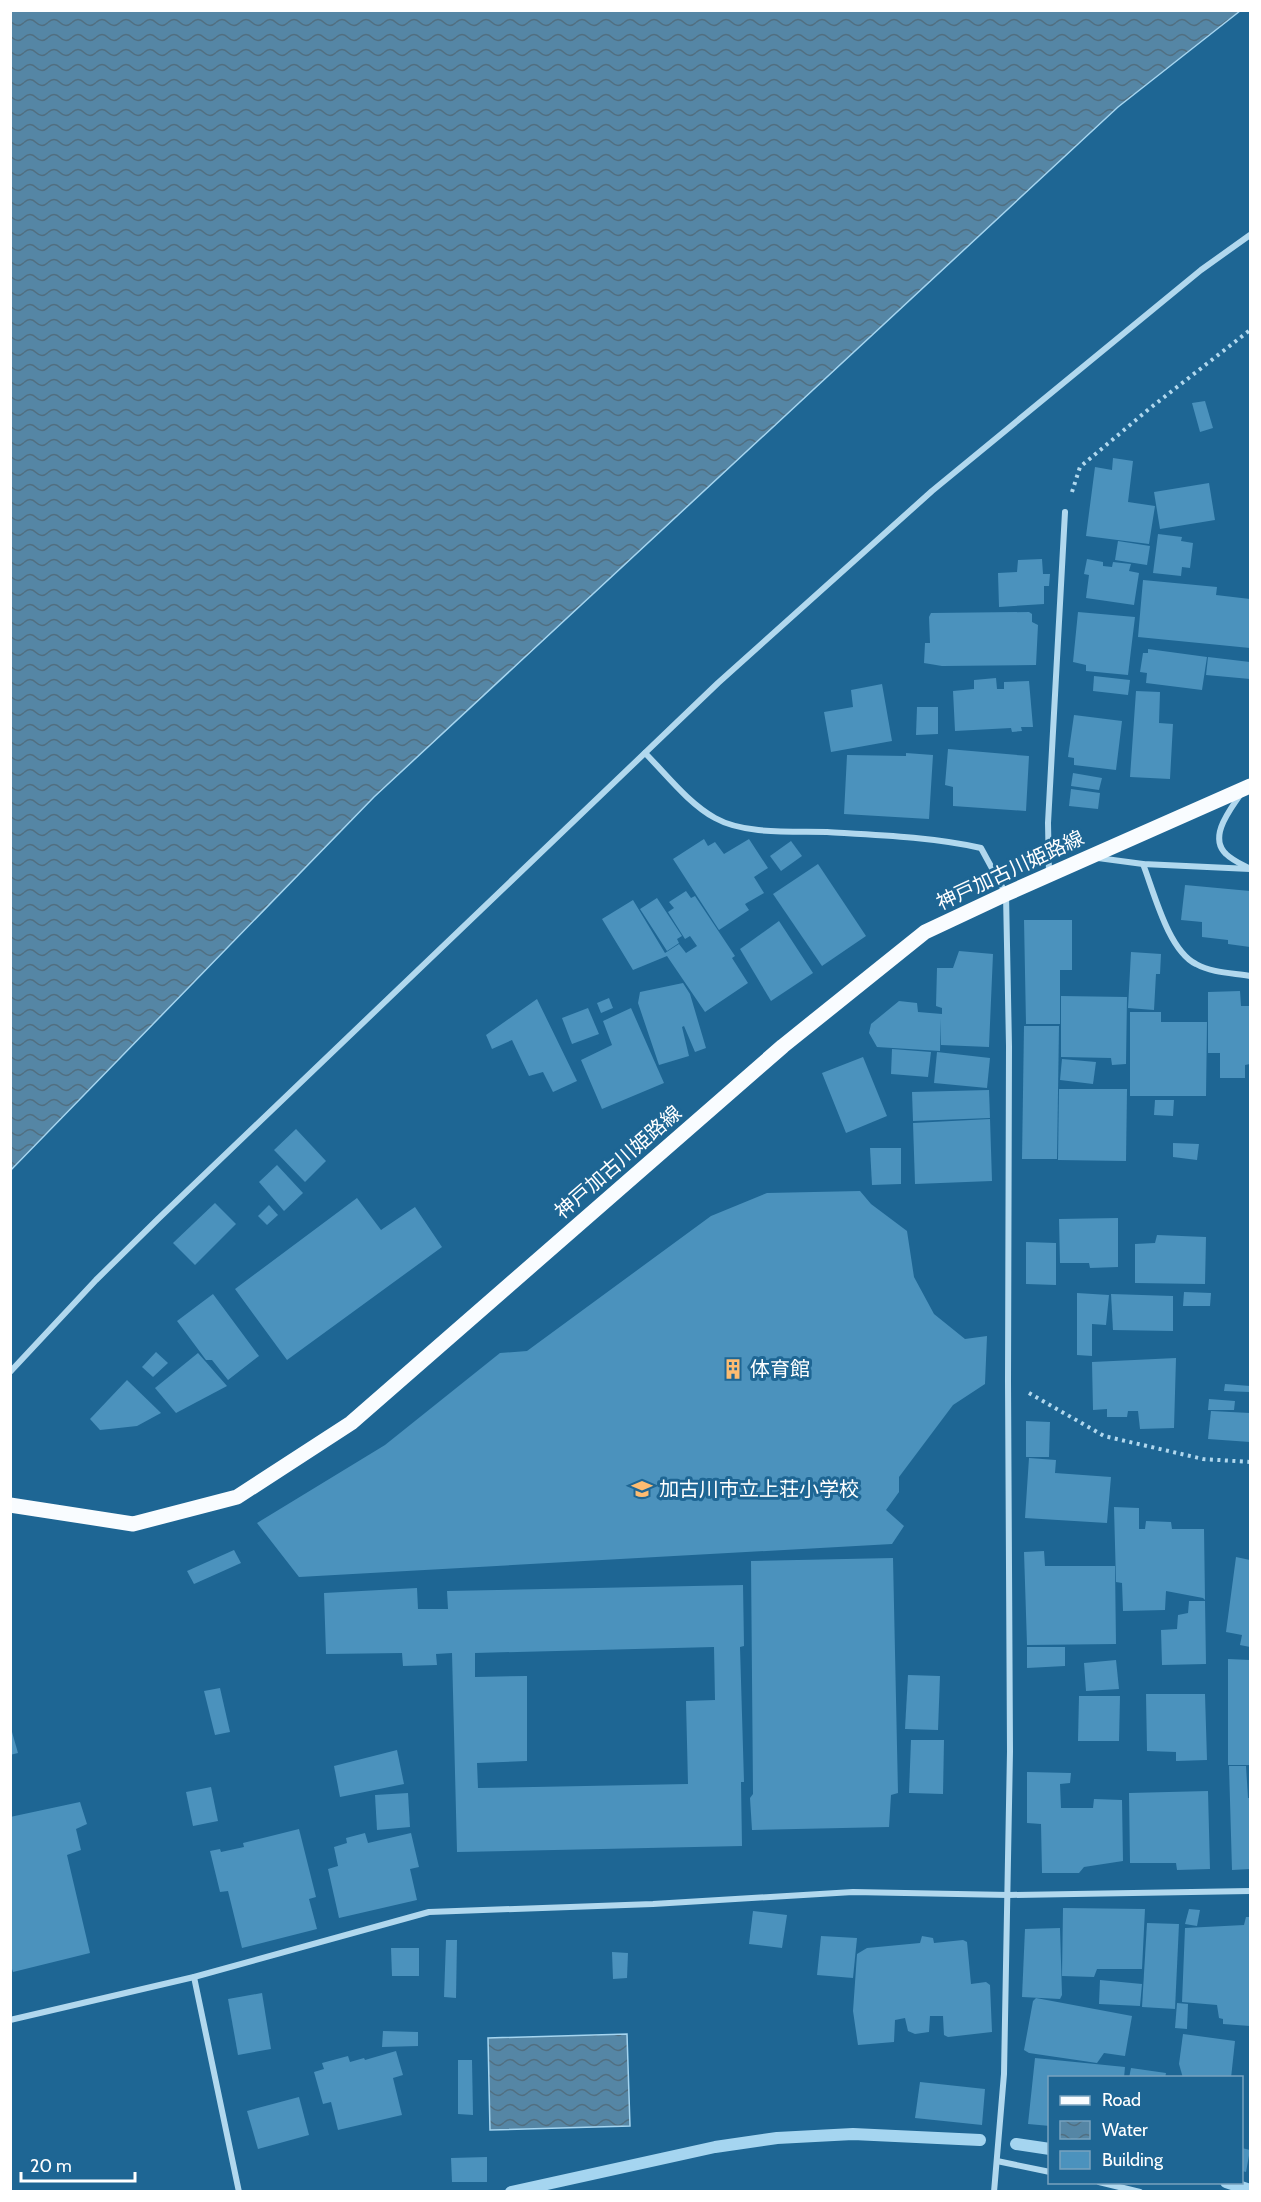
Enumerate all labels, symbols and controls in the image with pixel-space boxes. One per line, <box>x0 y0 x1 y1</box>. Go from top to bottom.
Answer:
street label: 神戸加古川姫路線 <box>932 825 1088 915</box>
street label: 神戸加古川姫路線 <box>550 1100 686 1224</box>
building icon: 体育館 <box>721 1357 745 1381</box>
place label: 体育館 <box>750 1357 810 1381</box>
school or university icon: 加古川市立上荘小学校 <box>630 1477 654 1501</box>
place label: 加古川市立上荘小学校 <box>659 1477 859 1501</box>
legend <box>1048 2076 1243 2184</box>
text: Road <box>1102 2089 1141 2111</box>
text: Water <box>1102 2119 1148 2141</box>
scale bar <box>21 2145 135 2183</box>
text: Building <box>1102 2149 1164 2171</box>
text: 20 m <box>30 2155 72 2177</box>

